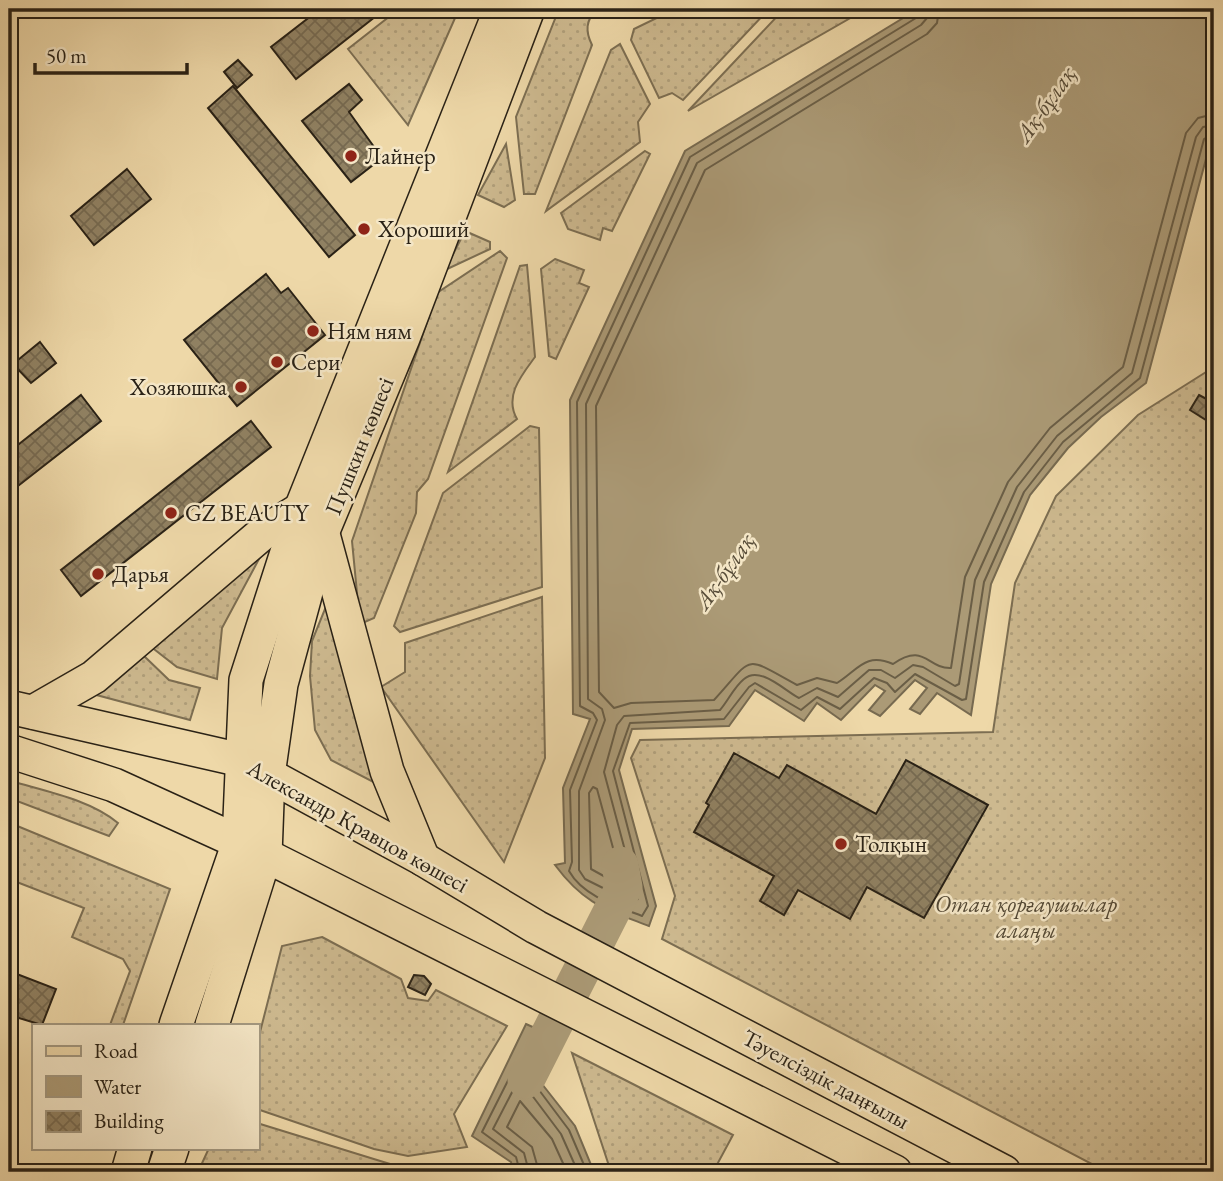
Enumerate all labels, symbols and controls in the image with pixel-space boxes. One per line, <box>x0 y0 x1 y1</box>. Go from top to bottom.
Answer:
scale bar <box>35 32 187 76</box>
text: 50 m <box>46 42 87 69</box>
water label: Ақ-бұлақ <box>1006 59 1083 150</box>
place label: Лайнер <box>365 141 436 171</box>
marker: Лайнер <box>343 148 359 164</box>
place label: Хороший <box>377 214 469 244</box>
marker: Хороший <box>356 221 372 237</box>
place label: Ням ням <box>327 316 412 346</box>
marker: Ням ням <box>305 323 321 339</box>
place label: Сери <box>291 347 340 377</box>
marker: Сери <box>269 354 285 370</box>
place label: Хозяюшка <box>129 372 228 402</box>
street label: Пушкин көшесі <box>318 372 400 519</box>
marker: Хозяюшка <box>233 379 249 395</box>
place label: GZ BEAUTY <box>185 498 310 528</box>
marker: GZ BEAUTY <box>163 505 179 521</box>
water label: Ақ-бұлақ <box>685 526 762 617</box>
place label: Дарья <box>112 559 169 589</box>
marker: Дарья <box>90 566 106 582</box>
street label: Александр Кравцов көшесі <box>241 752 474 900</box>
place label: Толқын <box>855 829 927 859</box>
marker: Толқын <box>833 836 849 852</box>
park label: Отан қорғаушылар алаңы <box>935 889 1117 945</box>
street label: Тәуелсіздік даңғылы <box>737 1022 915 1136</box>
legend <box>32 1024 259 1150</box>
text: Road <box>94 1037 138 1064</box>
text: Water <box>94 1073 141 1100</box>
text: Building <box>94 1107 164 1134</box>

